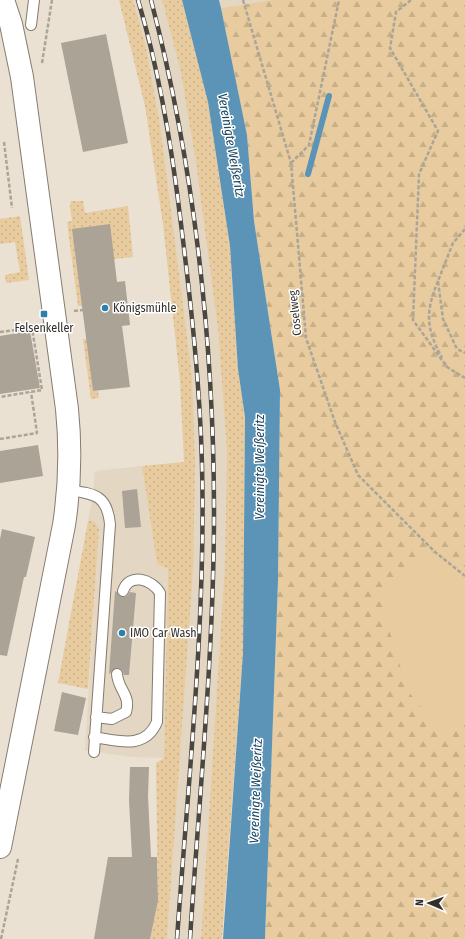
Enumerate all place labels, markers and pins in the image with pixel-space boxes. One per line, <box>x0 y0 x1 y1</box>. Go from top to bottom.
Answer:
place label: Königsmühle <box>113 301 176 315</box>
marker: Königsmühle <box>100 303 110 313</box>
marker: Felsenkeller <box>39 309 49 319</box>
place label: Felsenkeller <box>14 321 74 335</box>
place label: IMO Car Wash <box>130 626 197 640</box>
marker: IMO Car Wash <box>117 628 127 638</box>

